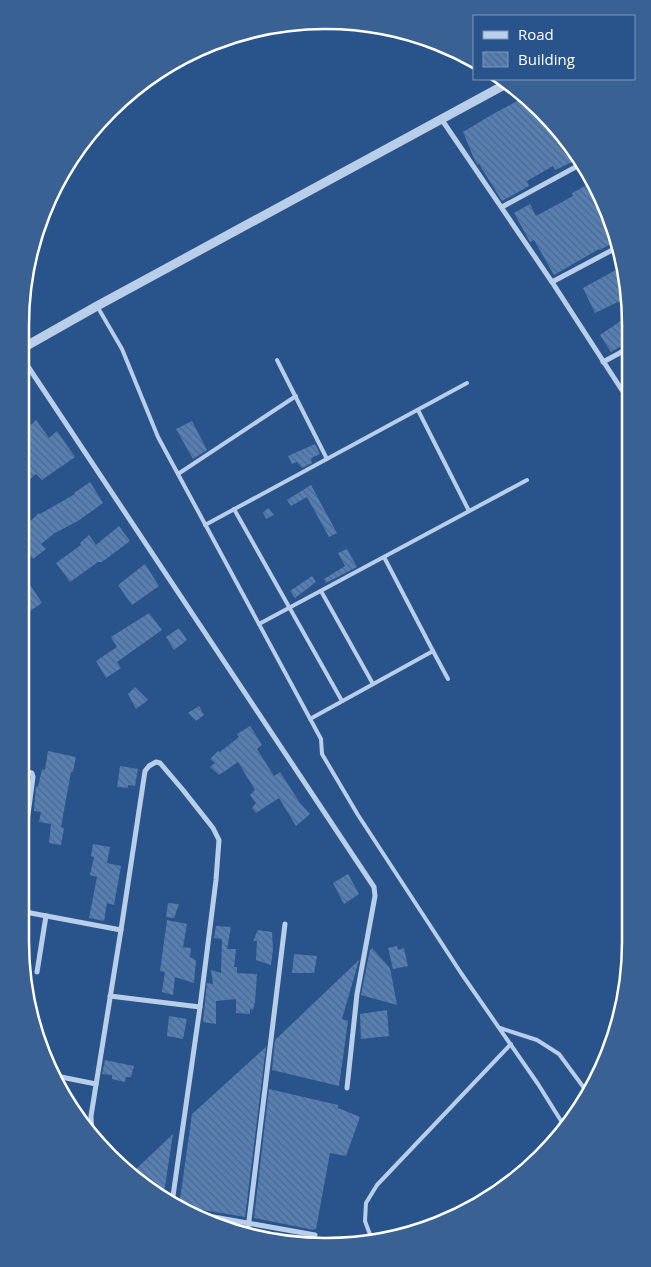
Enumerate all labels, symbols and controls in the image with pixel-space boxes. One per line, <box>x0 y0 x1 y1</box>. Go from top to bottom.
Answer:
legend <box>473 15 636 80</box>
text: Road <box>518 24 554 44</box>
text: Building <box>518 49 575 69</box>

